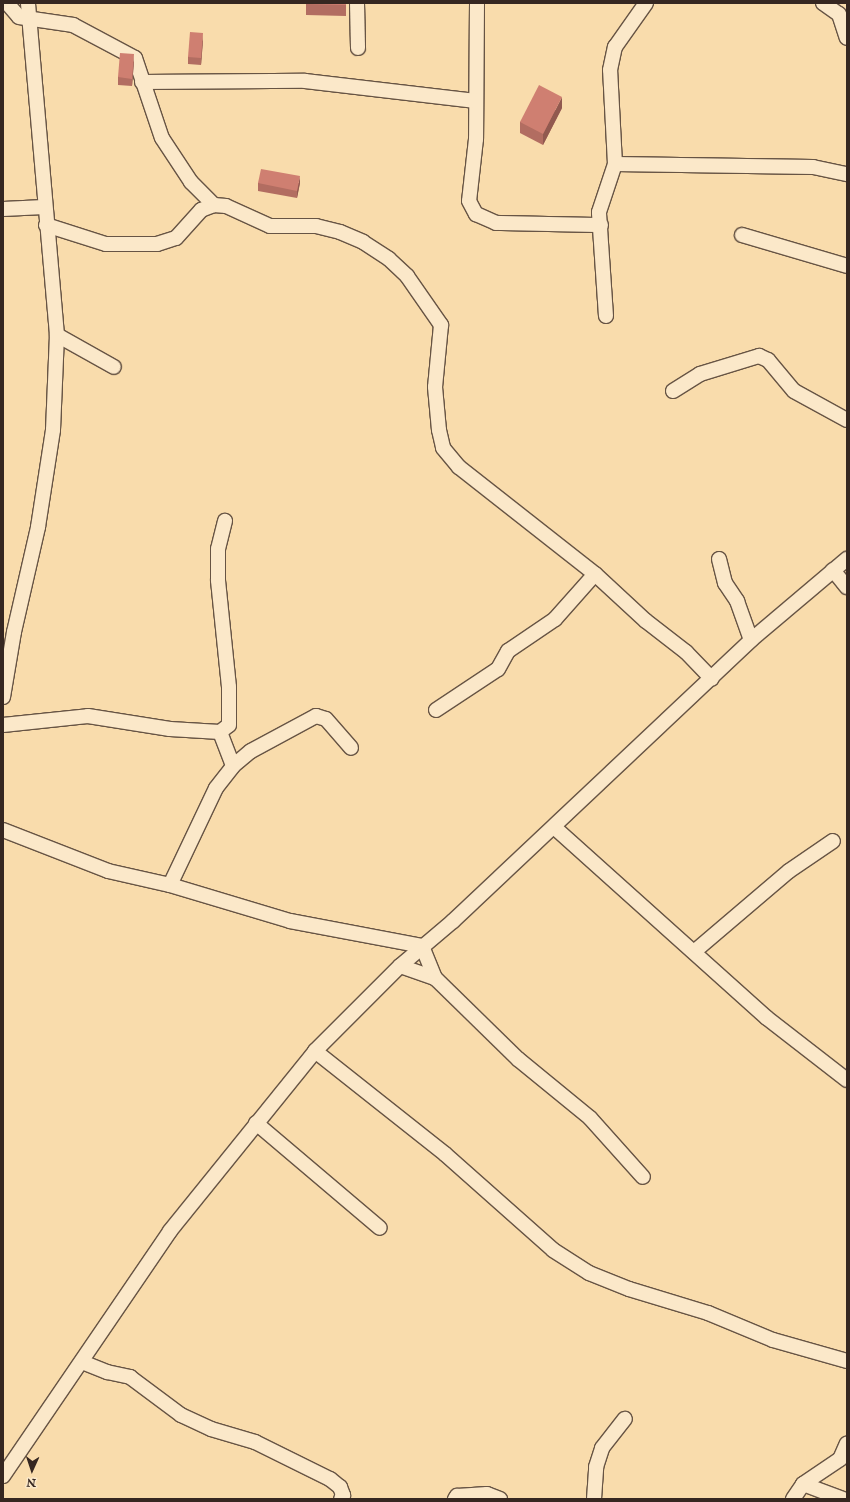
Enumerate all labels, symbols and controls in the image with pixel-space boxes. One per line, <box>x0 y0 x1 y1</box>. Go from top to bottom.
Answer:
north arrow <box>12 1450 52 1490</box>
text: N <box>26 1475 36 1489</box>

